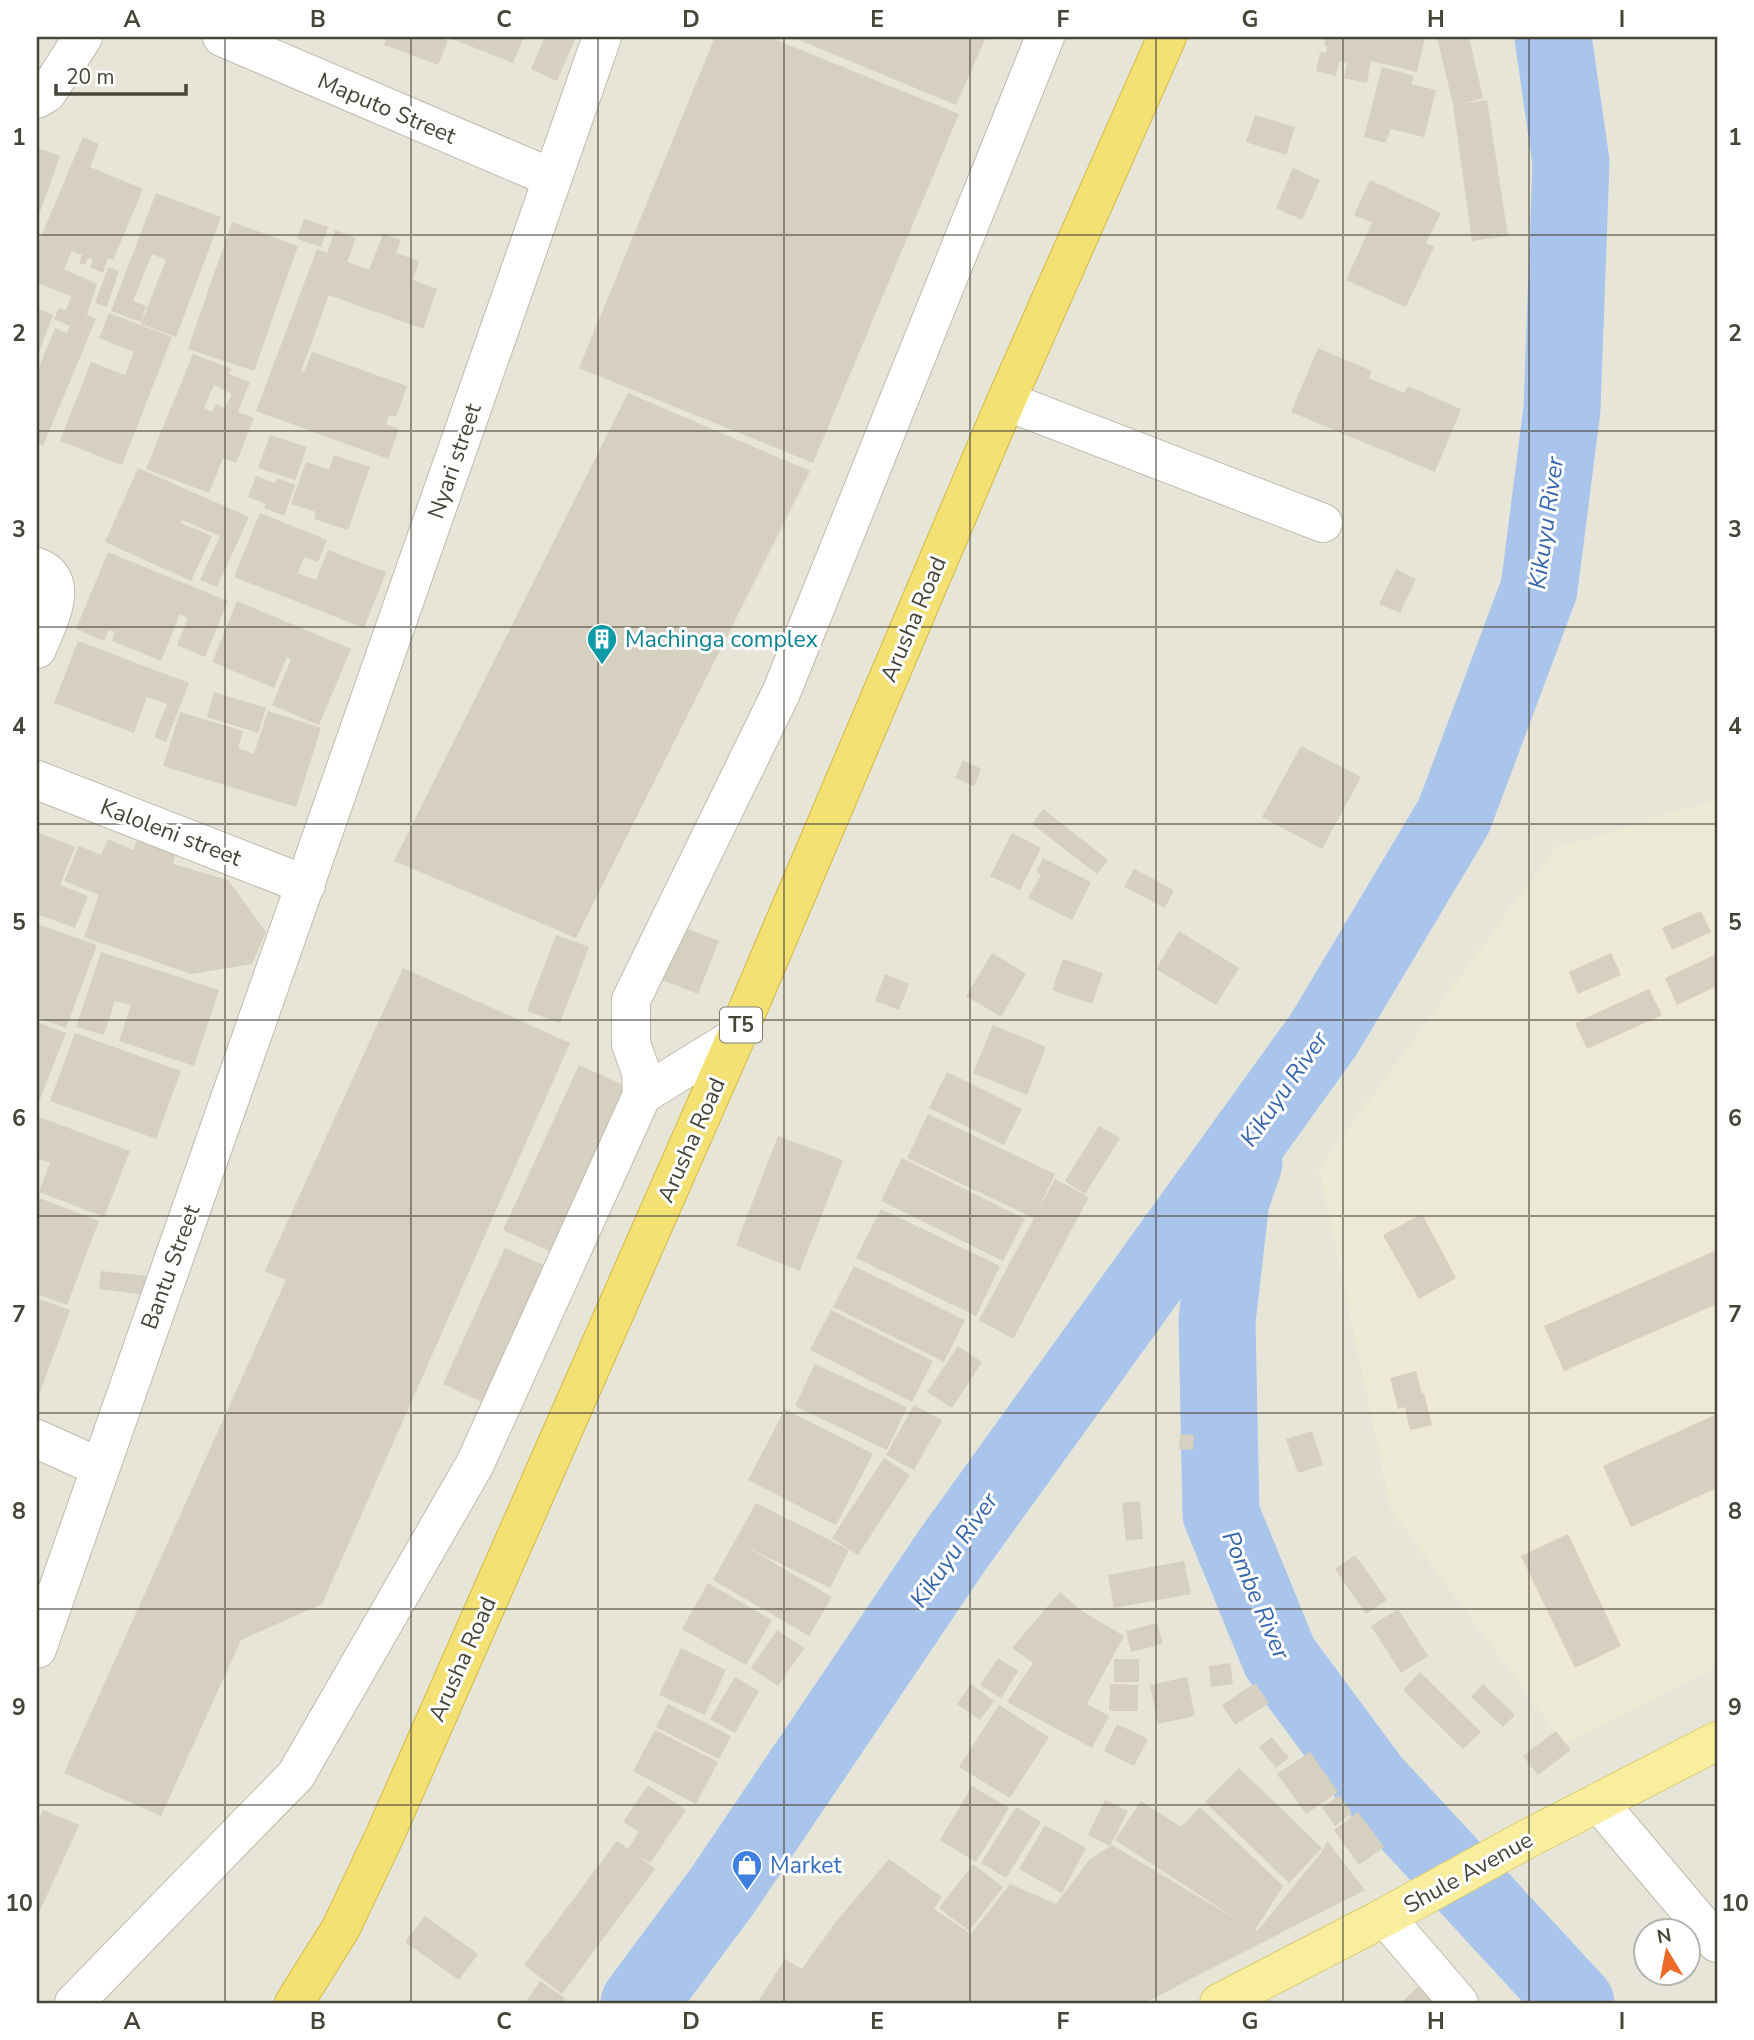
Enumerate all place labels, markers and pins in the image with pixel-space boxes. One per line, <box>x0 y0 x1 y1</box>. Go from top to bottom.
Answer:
building icon: Machinga complex <box>585 622 619 666</box>
place label: Machinga complex <box>625 624 818 655</box>
shop icon: Market <box>730 1848 764 1892</box>
place label: Market <box>770 1850 843 1881</box>

